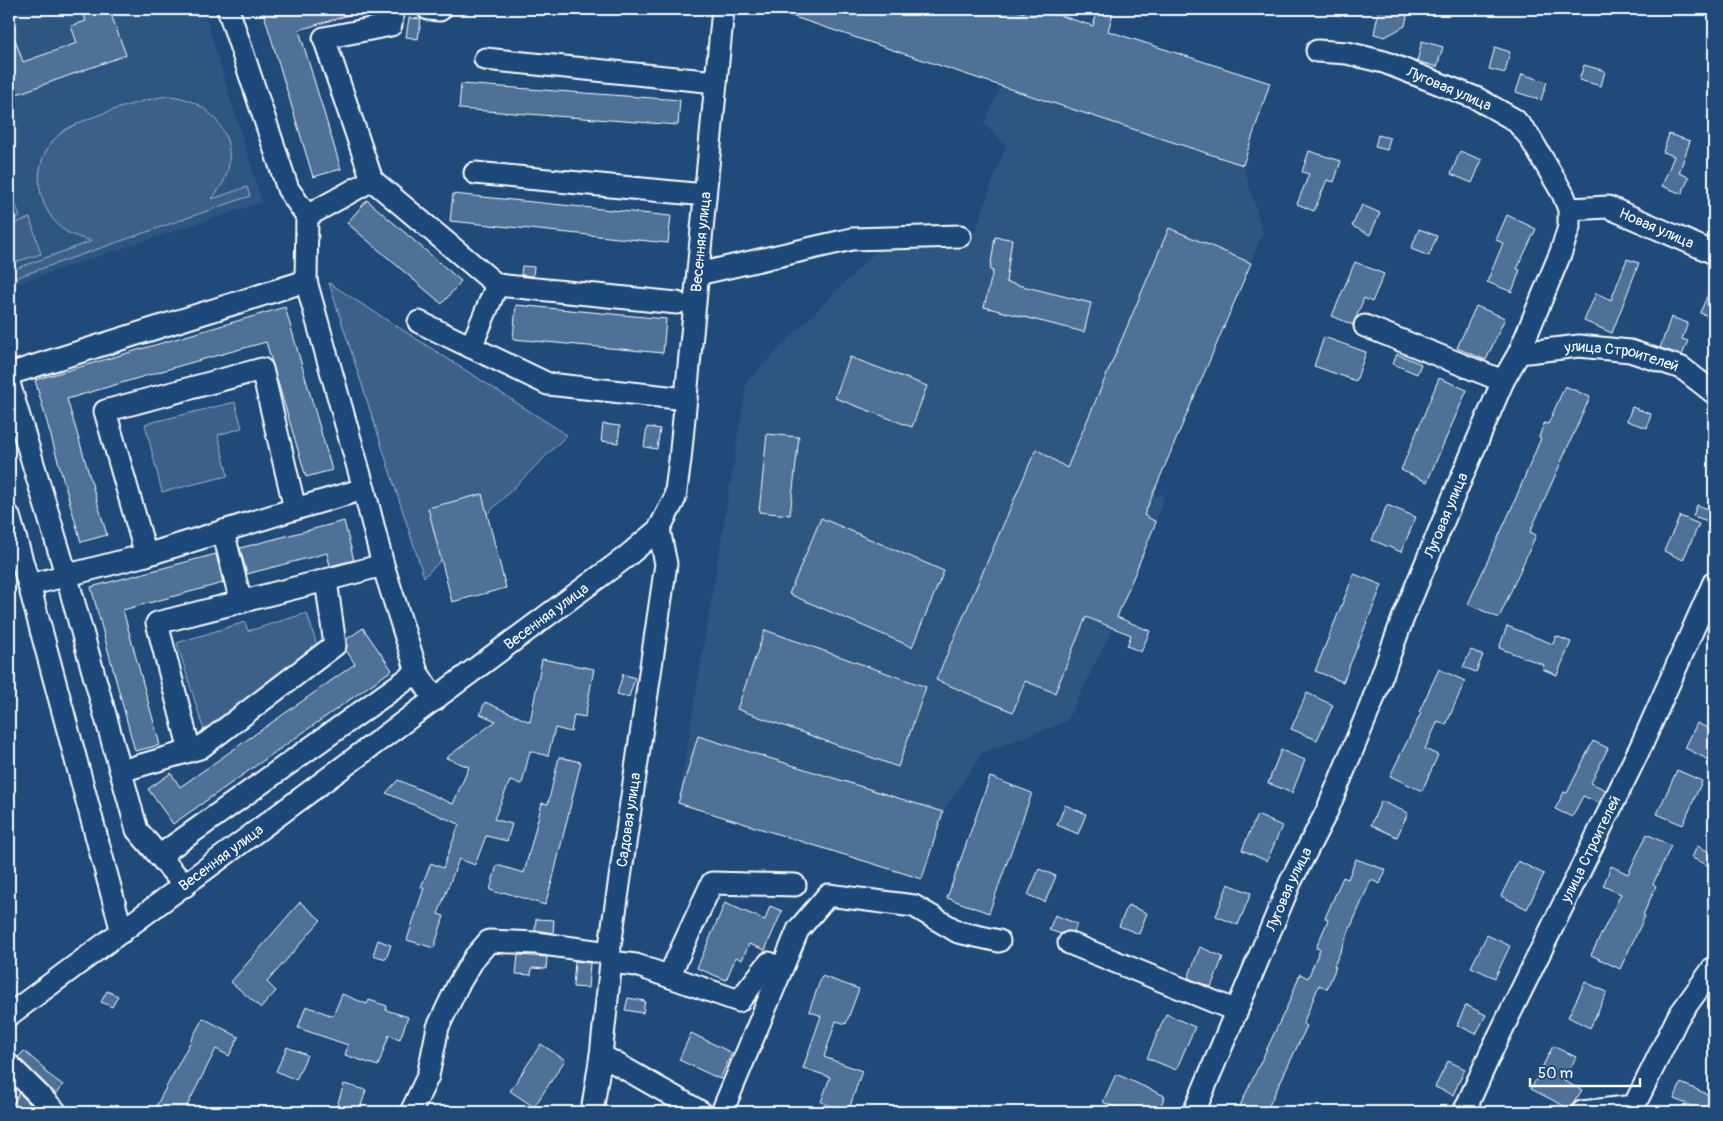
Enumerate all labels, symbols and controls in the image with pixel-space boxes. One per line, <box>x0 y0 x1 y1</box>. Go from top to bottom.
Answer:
street label: Луговая улица <box>1403 62 1494 115</box>
street label: Весенняя улица <box>687 191 715 293</box>
street label: Новая улица <box>1616 204 1697 253</box>
street label: улица Строителей <box>1562 337 1681 376</box>
street label: Луговая улица <box>1419 470 1472 562</box>
street label: Весенняя улица <box>500 579 592 654</box>
street label: Садовая улица <box>612 771 645 868</box>
street label: улица Строителей <box>1556 792 1625 906</box>
street label: Весенняя улица <box>175 820 267 895</box>
street label: Луговая улица <box>1261 844 1316 935</box>
scale bar <box>1530 1056 1640 1088</box>
text: 50 m <box>1538 1064 1573 1083</box>

